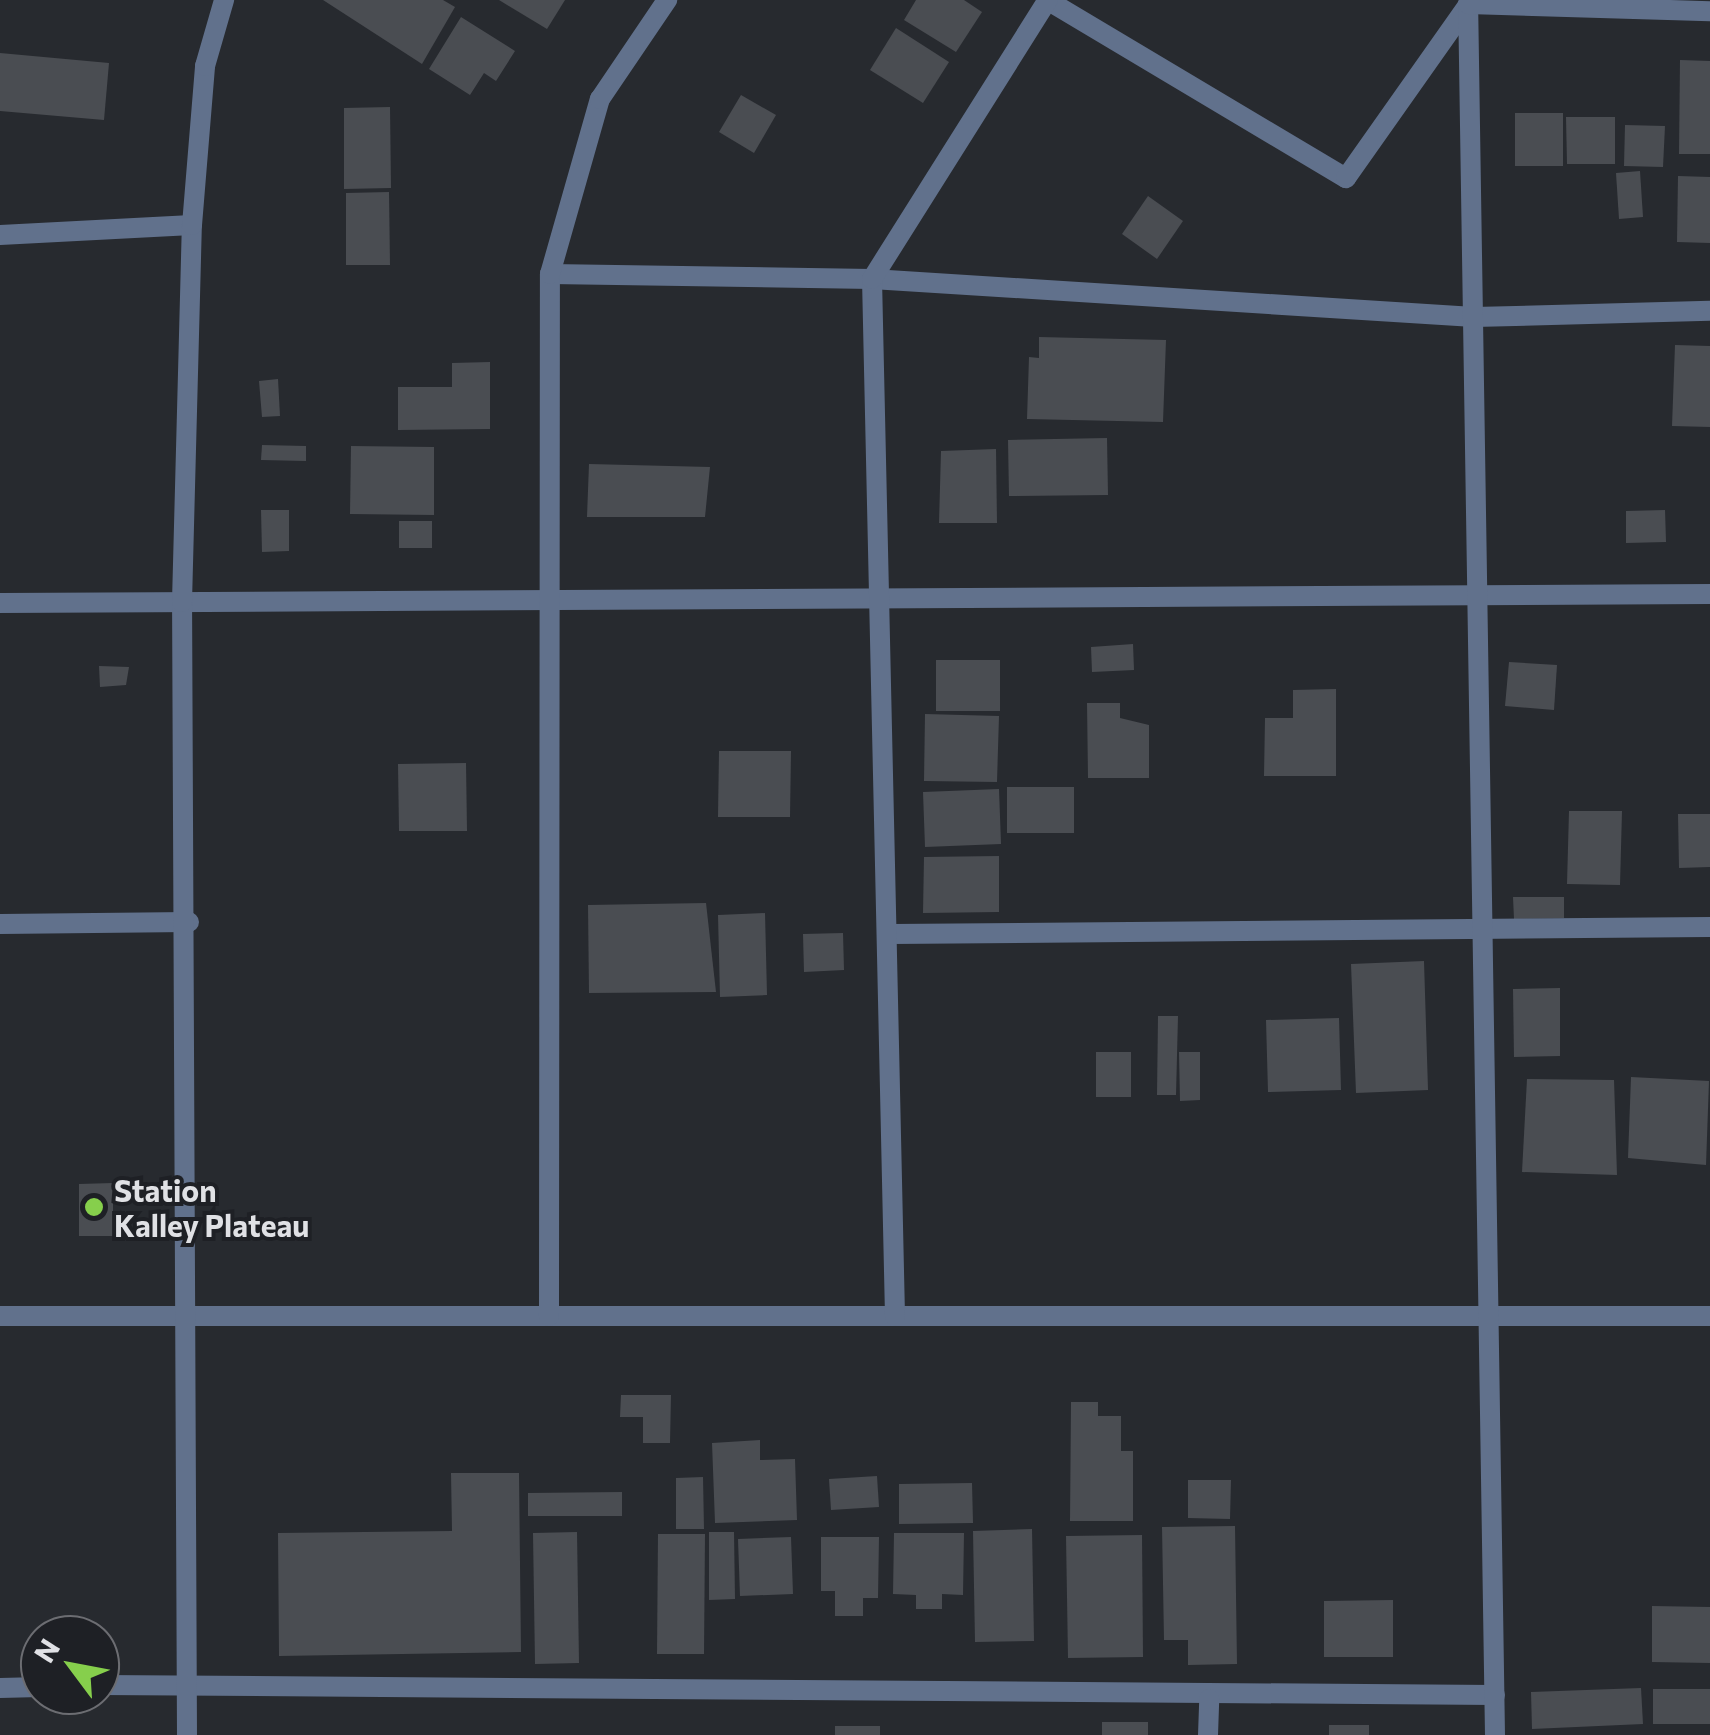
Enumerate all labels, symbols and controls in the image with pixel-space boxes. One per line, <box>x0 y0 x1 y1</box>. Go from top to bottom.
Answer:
place label: Station Kalley Plateau <box>114 1172 309 1242</box>
marker: Station Kalley Plateau <box>83 1196 105 1218</box>
north arrow <box>20 1615 120 1715</box>
text: N <box>26 1632 66 1668</box>

